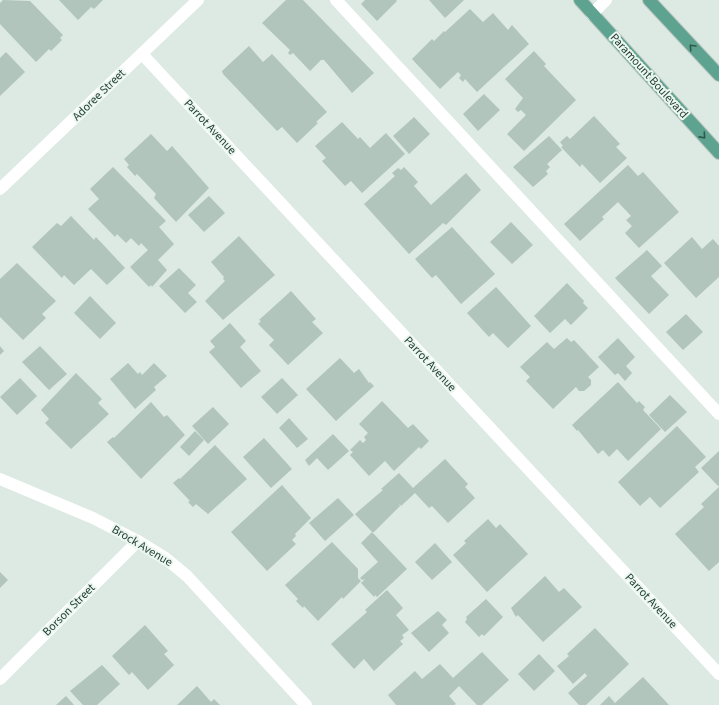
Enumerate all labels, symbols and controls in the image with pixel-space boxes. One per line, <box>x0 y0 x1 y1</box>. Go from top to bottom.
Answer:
street label: Paramount Boulevard <box>606 30 692 122</box>
one-way arrow <box>690 44 697 52</box>
street label: Adoree Street <box>69 65 129 125</box>
street label: Parrot Avenue <box>180 96 240 159</box>
one-way arrow <box>699 131 706 138</box>
street label: Parrot Avenue <box>400 333 460 396</box>
street label: Brock Avenue <box>108 521 176 571</box>
street label: Parrot Avenue <box>621 570 681 633</box>
street label: Borson Street <box>39 580 99 640</box>

